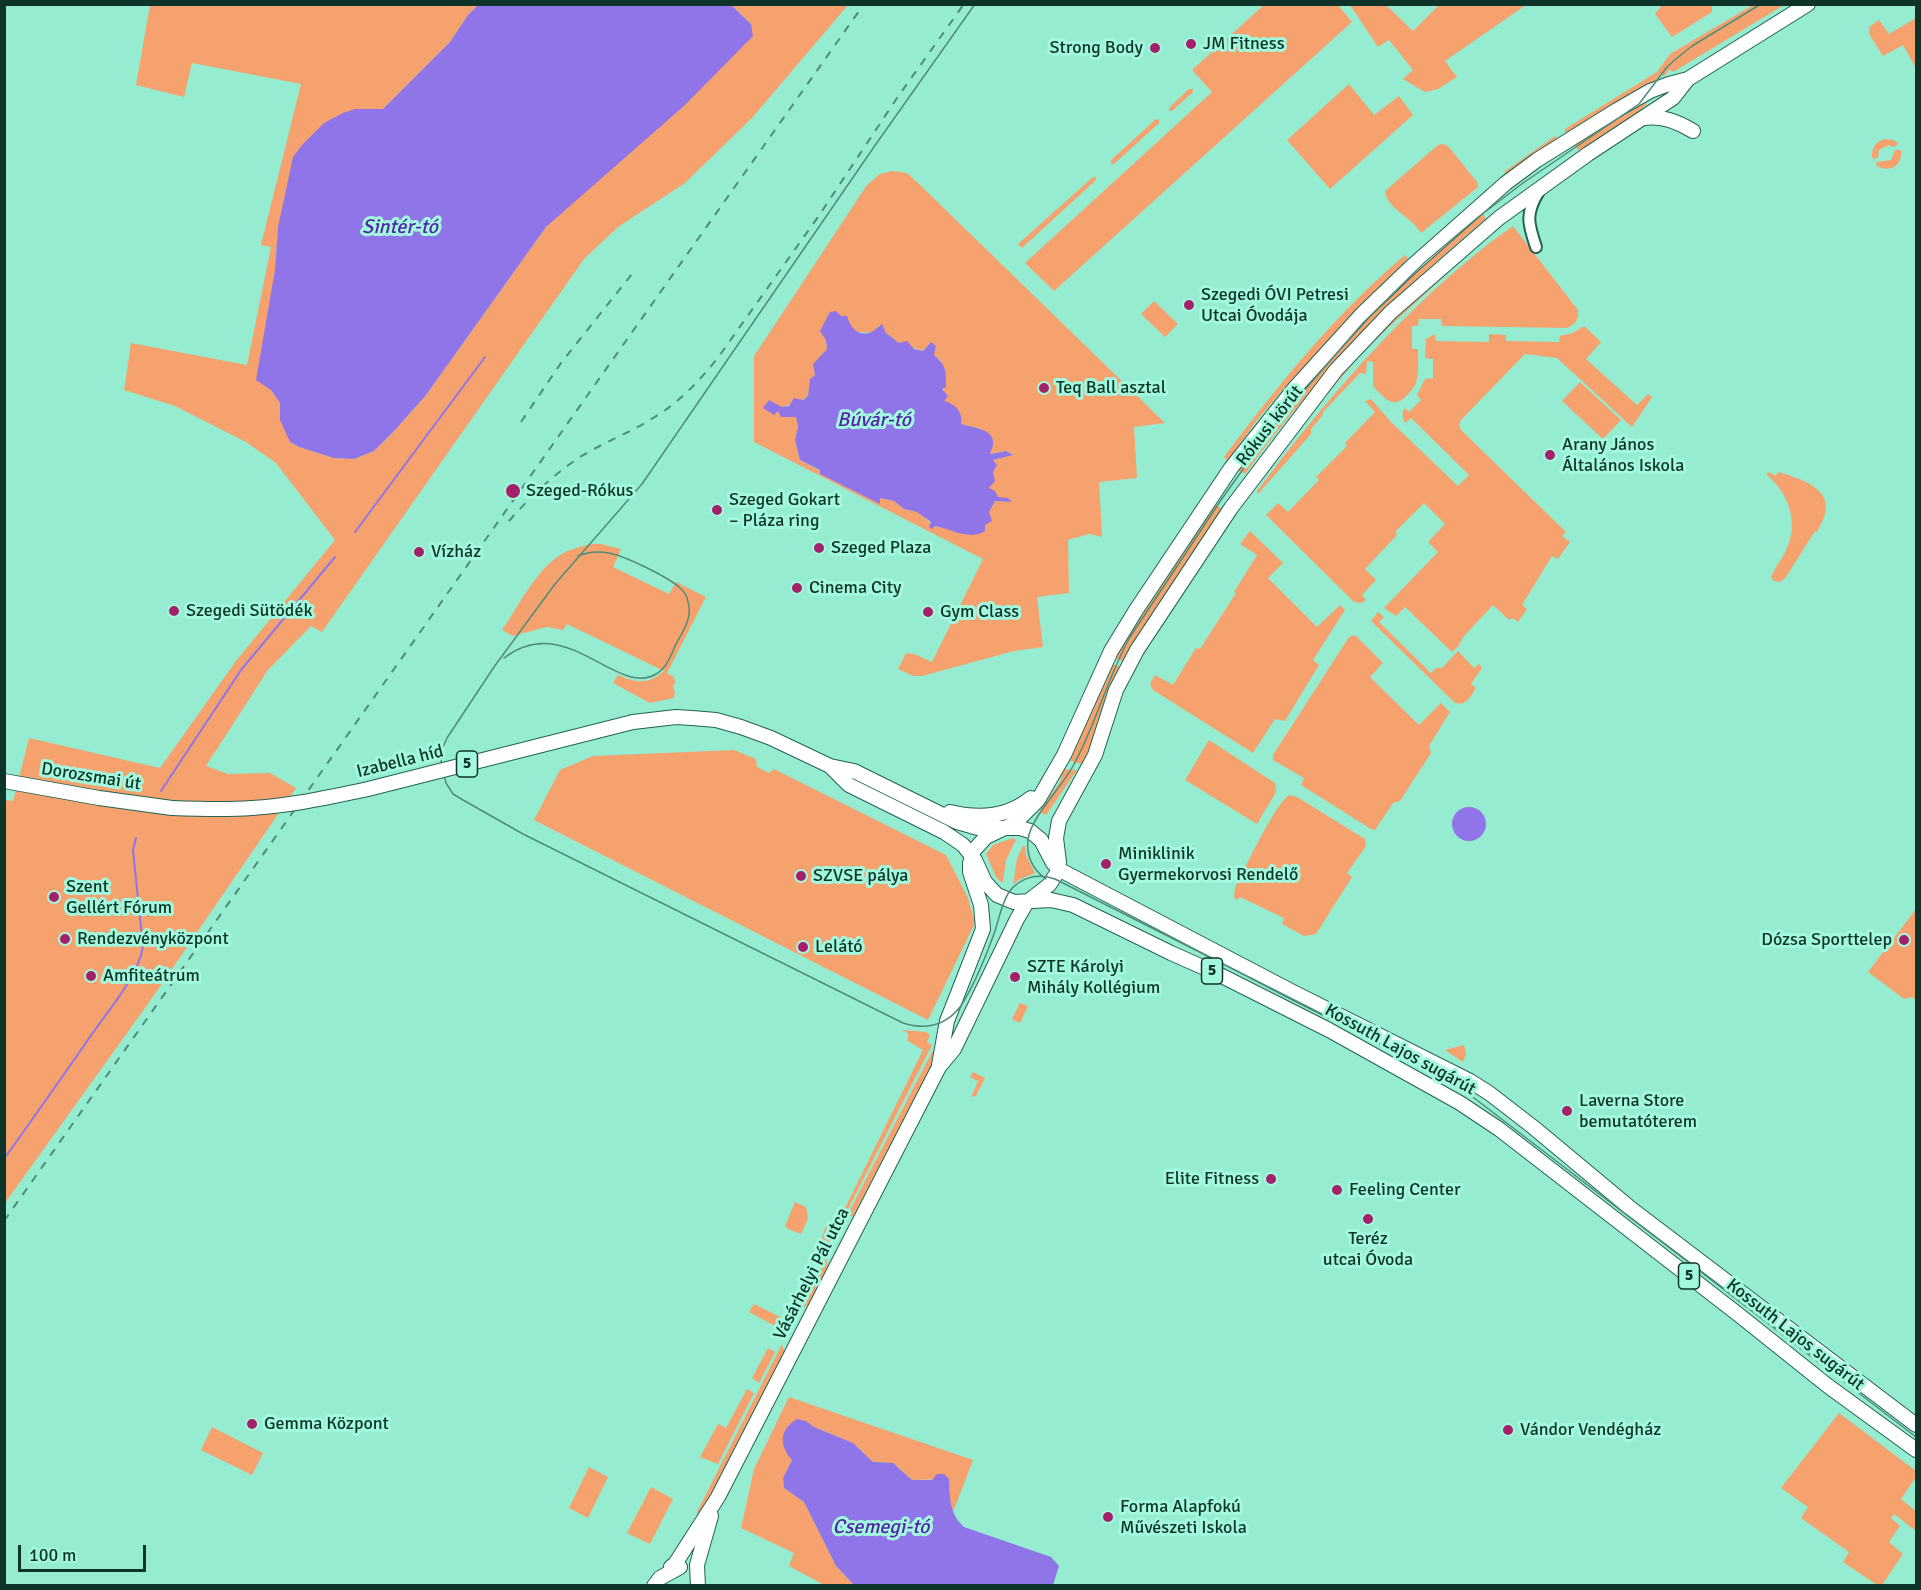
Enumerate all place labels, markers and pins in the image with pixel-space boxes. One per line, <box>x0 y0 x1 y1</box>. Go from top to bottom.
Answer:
place label: JM Fitness <box>1203 33 1285 55</box>
place label: Strong Body <box>1050 37 1143 59</box>
marker: JM Fitness <box>1184 37 1198 51</box>
marker: Strong Body <box>1148 41 1162 55</box>
place label: Szegedi ÓVI Petresi Utcai Óvodája <box>1201 284 1349 326</box>
marker: Szegedi ÓVI Petresi Utcai Óvodája <box>1182 298 1196 312</box>
place label: Teq Ball asztal <box>1056 377 1166 399</box>
marker: Teq Ball asztal <box>1037 381 1051 395</box>
place label: Arany János Általános Iskola <box>1562 434 1684 476</box>
marker: Arany János Általános Iskola <box>1543 448 1557 462</box>
place label: Szeged-Rókus <box>526 480 633 502</box>
marker: Szeged-Rókus <box>504 482 522 500</box>
place label: Szeged Gokart – Pláza ring <box>729 489 840 532</box>
marker: Szeged Gokart – Pláza ring <box>710 503 724 517</box>
place label: Szeged Plaza <box>831 537 931 559</box>
place label: Vízház <box>431 541 481 563</box>
marker: Szeged Plaza <box>812 541 826 555</box>
marker: Vízház <box>412 545 426 559</box>
place label: Cinema City <box>809 577 901 599</box>
marker: Cinema City <box>790 581 804 595</box>
place label: Szegedi Sütödék <box>186 600 312 622</box>
place label: Gym Class <box>940 601 1019 623</box>
marker: Szegedi Sütödék <box>167 604 181 618</box>
marker: Gym Class <box>921 605 935 619</box>
place label: Miniklinik Gyermekorvosi Rendelő <box>1118 843 1298 886</box>
marker: Miniklinik Gyermekorvosi Rendelő <box>1099 857 1113 871</box>
place label: SZVSE pálya <box>813 865 908 887</box>
marker: SZVSE pálya <box>794 869 808 883</box>
place label: Szent Gellért Fórum <box>66 876 172 918</box>
marker: Szent Gellért Fórum <box>47 890 61 904</box>
place label: Rendezvényközpont <box>77 928 229 950</box>
place label: Dózsa Sporttelep <box>1761 929 1892 951</box>
marker: Rendezvényközpont <box>58 932 72 946</box>
marker: Dózsa Sporttelep <box>1897 933 1911 947</box>
place label: Lelátó <box>815 936 863 958</box>
marker: Lelátó <box>796 940 810 954</box>
place label: SZTE Károlyi Mihály Kollégium <box>1027 956 1160 998</box>
place label: Amfiteátrum <box>103 965 200 987</box>
marker: Amfiteátrum <box>84 969 98 983</box>
marker: SZTE Károlyi Mihály Kollégium <box>1008 970 1022 984</box>
place label: Laverna Store bemutatóterem <box>1579 1090 1697 1132</box>
marker: Laverna Store bemutatóterem <box>1560 1104 1574 1118</box>
place label: Elite Fitness <box>1165 1168 1259 1190</box>
marker: Elite Fitness <box>1264 1172 1278 1186</box>
place label: Feeling Center <box>1349 1179 1461 1201</box>
marker: Feeling Center <box>1330 1183 1344 1197</box>
marker: Teréz utcai Óvoda <box>1361 1212 1375 1226</box>
place label: Teréz utcai Óvoda <box>1323 1228 1413 1270</box>
place label: Gemma Központ <box>264 1413 389 1435</box>
marker: Gemma Központ <box>245 1417 259 1431</box>
place label: Vándor Vendégház <box>1520 1419 1661 1441</box>
marker: Vándor Vendégház <box>1501 1423 1515 1437</box>
place label: Forma Alapfokú Művészeti Iskola <box>1120 1496 1247 1538</box>
marker: Forma Alapfokú Művészeti Iskola <box>1101 1510 1115 1524</box>

